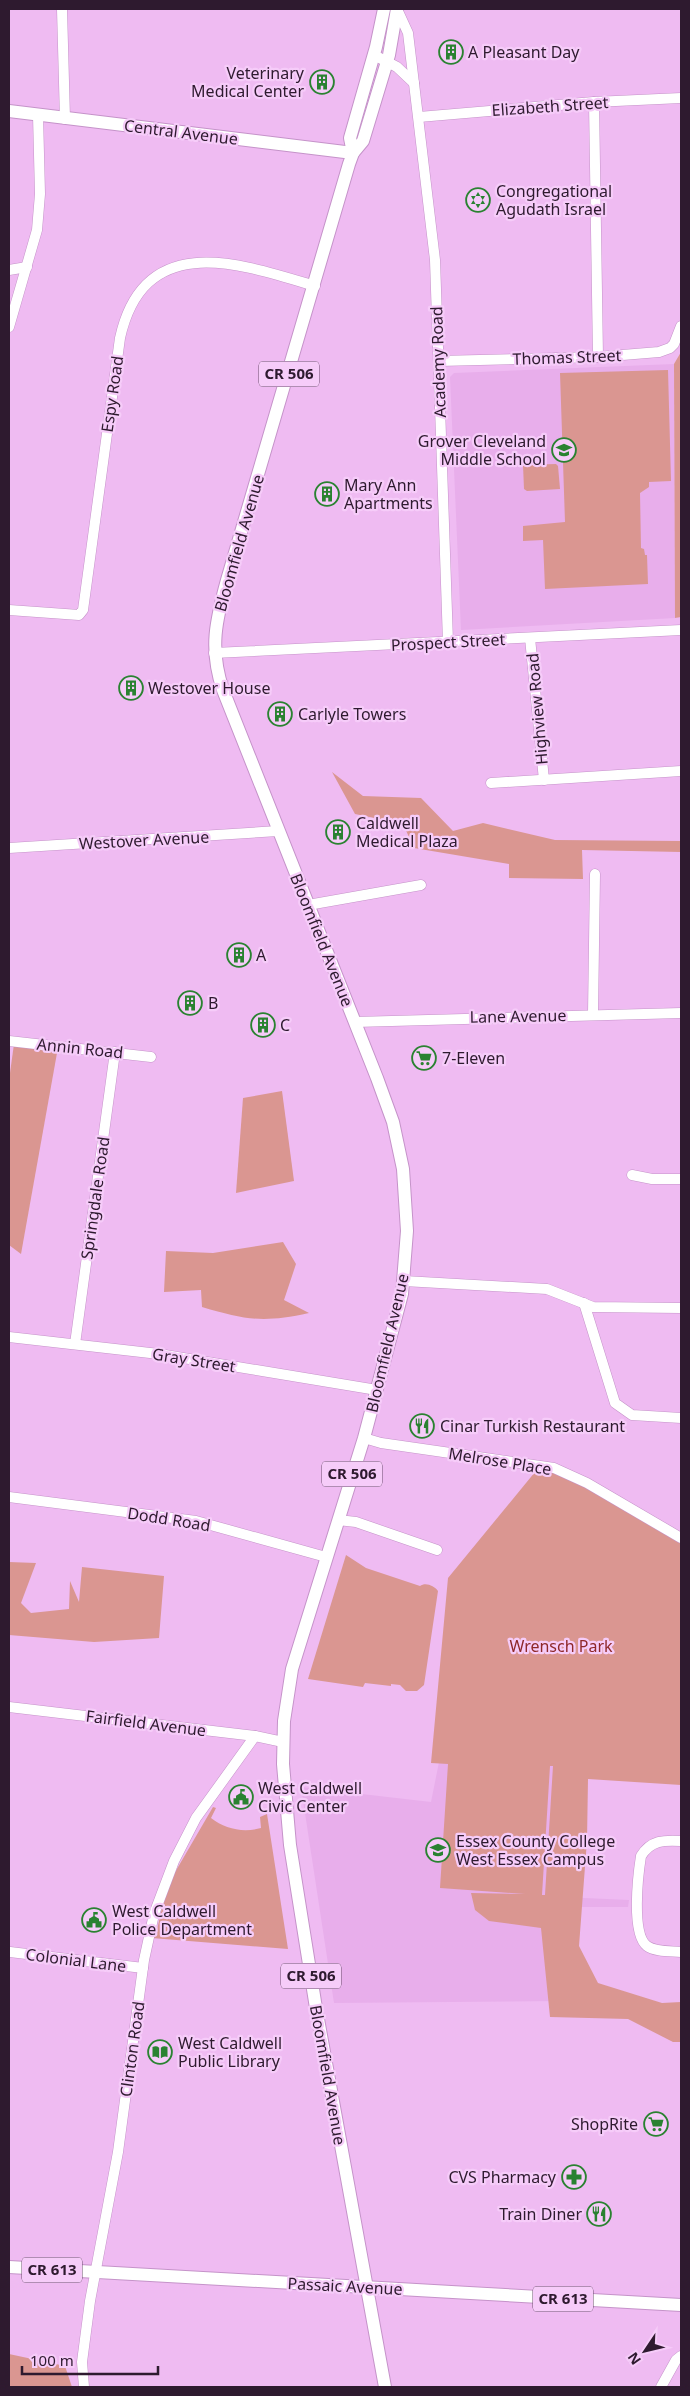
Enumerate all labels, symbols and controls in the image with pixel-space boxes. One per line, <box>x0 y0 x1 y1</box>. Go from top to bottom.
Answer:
building icon: A Pleasant Day <box>438 39 464 65</box>
place label: A Pleasant Day <box>468 41 580 63</box>
place label: Veterinary Medical Center <box>191 62 305 102</box>
building icon: Veterinary Medical Center <box>309 69 335 95</box>
street label: Elizabeth Street <box>491 91 609 121</box>
street label: Central Avenue <box>123 114 239 150</box>
place label: Congregational Agudath Israel <box>496 180 612 220</box>
synagogue icon: Congregational Agudath Israel <box>465 187 491 213</box>
street label: Academy Road <box>425 306 451 418</box>
street label: Thomas Street <box>512 344 622 370</box>
street label: Espy Road <box>96 354 128 434</box>
road number: CR 506 <box>259 362 319 386</box>
place label: Grover Cleveland Middle School <box>418 430 546 470</box>
school or university icon: Grover Cleveland Middle School <box>551 437 577 463</box>
street label: Bloomfield Avenue <box>209 472 269 614</box>
place label: Mary Ann Apartments <box>344 474 433 514</box>
building icon: Mary Ann Apartments <box>314 481 340 507</box>
street label: Prospect Street <box>390 628 506 656</box>
street label: Highview Road <box>521 652 553 766</box>
building icon: Westover House <box>118 675 144 701</box>
place label: Westover House <box>148 677 270 699</box>
building icon: Carlyle Towers <box>267 701 293 727</box>
place label: Carlyle Towers <box>298 703 406 725</box>
place label: Caldwell Medical Plaza <box>356 812 458 852</box>
building icon: Caldwell Medical Plaza <box>325 819 351 845</box>
street label: Westover Avenue <box>78 826 210 854</box>
street label: Bloomfield Avenue <box>285 870 359 1010</box>
building icon: A <box>226 942 252 968</box>
place label: A <box>256 944 267 966</box>
building icon: B <box>177 990 203 1016</box>
place label: B <box>208 992 218 1014</box>
street label: Lane Avenue <box>470 1004 566 1028</box>
building icon: C <box>250 1012 276 1038</box>
place label: C <box>280 1014 290 1036</box>
street label: Annin Road <box>36 1033 124 1063</box>
supermarket icon: 7-Eleven <box>411 1045 437 1071</box>
place label: 7-Eleven <box>442 1047 505 1069</box>
street label: Springdale Road <box>76 1135 114 1261</box>
street label: Bloomfield Avenue <box>360 1271 414 1415</box>
street label: Gray Street <box>151 1343 237 1377</box>
restaurant icon: Cinar Turkish Restaurant <box>409 1413 435 1439</box>
place label: Cinar Turkish Restaurant <box>440 1415 625 1437</box>
street label: Melrose Place <box>447 1442 553 1480</box>
road number: CR 506 <box>322 1462 382 1486</box>
street label: Dodd Road <box>126 1502 212 1536</box>
park label: Wrensch Park <box>509 1635 613 1657</box>
street label: Fairfield Avenue <box>85 1705 207 1741</box>
place label: West Caldwell Civic Center <box>258 1777 362 1817</box>
public building icon: West Caldwell Civic Center <box>228 1784 254 1810</box>
place label: Essex County College West Essex Campus <box>456 1830 615 1870</box>
school or university icon: Essex County College West Essex Campus <box>425 1837 451 1863</box>
place label: West Caldwell Police Department <box>112 1900 252 1940</box>
public building icon: West Caldwell Police Department <box>81 1907 107 1933</box>
street label: Colonial Lane <box>24 1943 128 1977</box>
road number: CR 506 <box>281 1964 341 1988</box>
street label: Clinton Road <box>114 2000 150 2098</box>
street label: Bloomfield Avenue <box>305 2003 351 2147</box>
place label: West Caldwell Public Library <box>178 2032 282 2072</box>
library icon: West Caldwell Public Library <box>147 2039 173 2065</box>
supermarket icon: ShopRite <box>643 2111 669 2137</box>
place label: ShopRite <box>571 2113 638 2135</box>
pharmacy icon: CVS Pharmacy <box>561 2164 587 2190</box>
place label: CVS Pharmacy <box>448 2166 557 2188</box>
restaurant icon: Train Diner <box>586 2201 612 2227</box>
place label: Train Diner <box>499 2203 582 2225</box>
road number: CR 613 <box>22 2258 82 2282</box>
street label: Passaic Avenue <box>287 2272 403 2300</box>
road number: CR 613 <box>533 2286 593 2312</box>
north arrow <box>620 2326 670 2376</box>
scale bar <box>22 2344 159 2376</box>
text: N <box>623 2349 645 2369</box>
text: 100 m <box>30 2350 74 2370</box>

